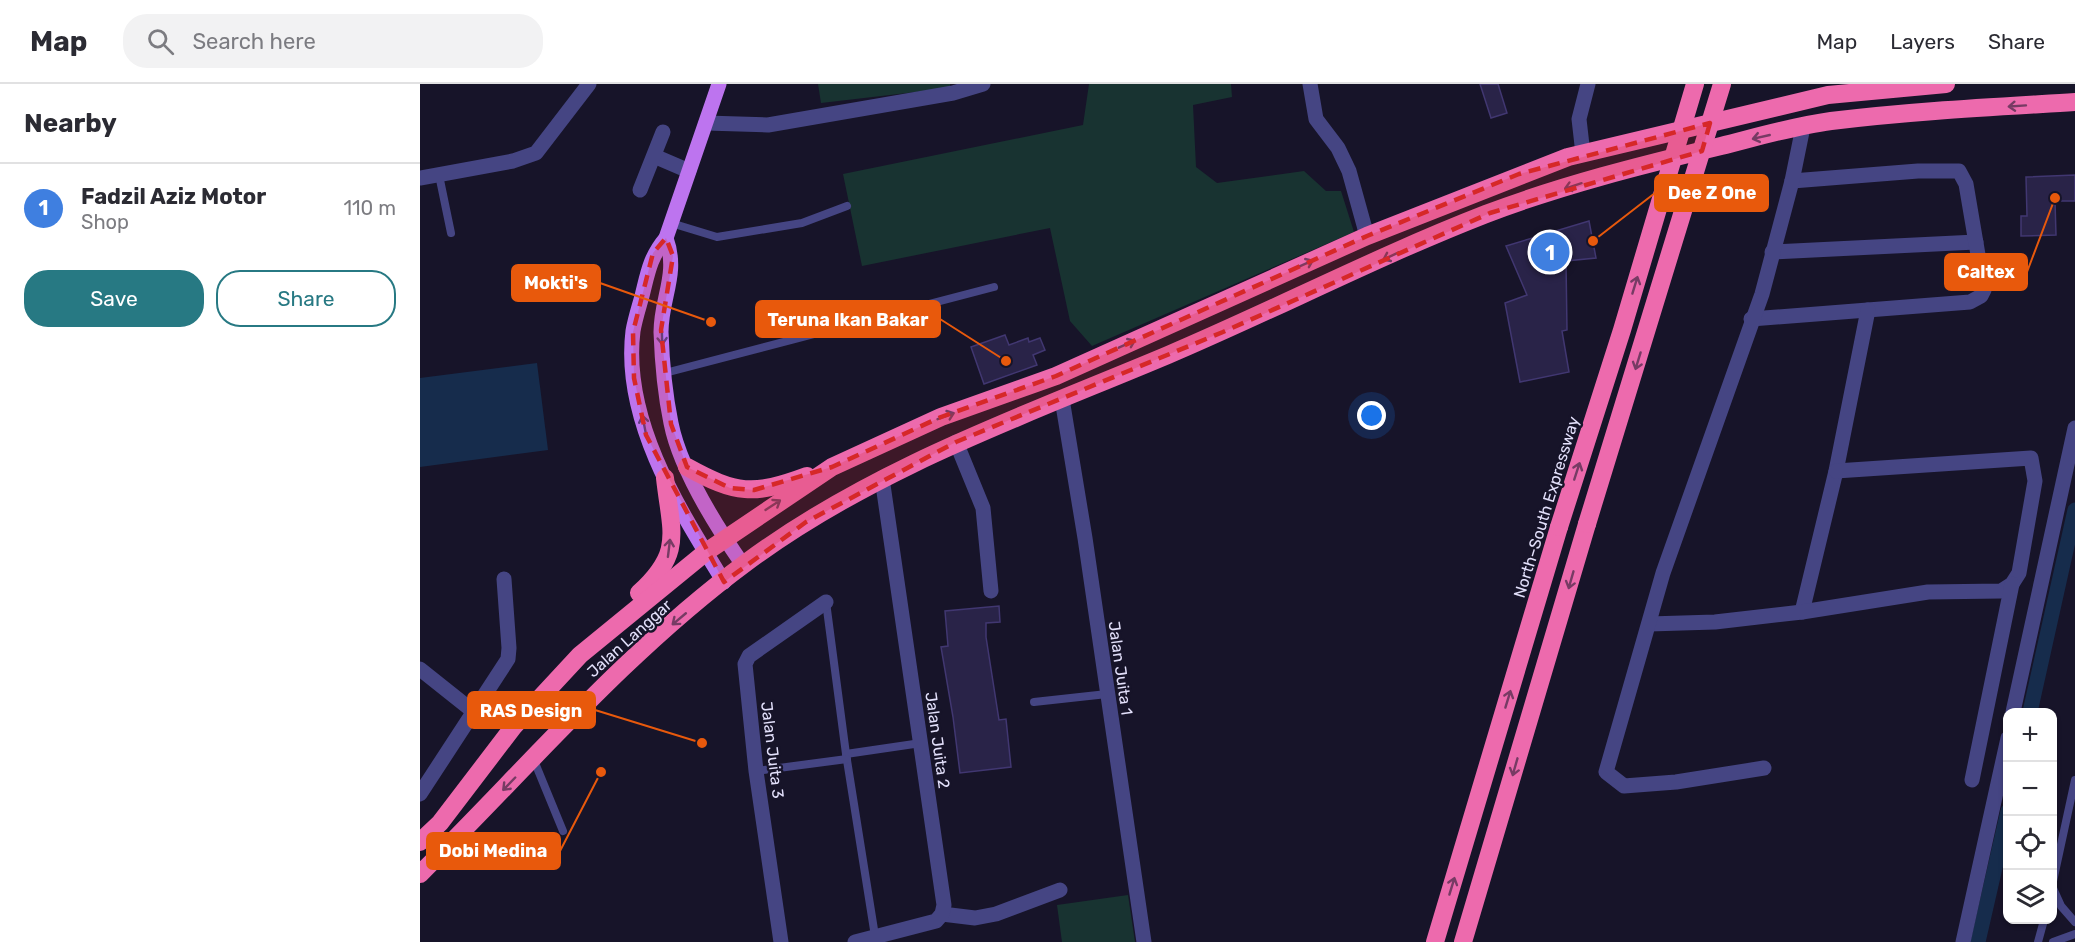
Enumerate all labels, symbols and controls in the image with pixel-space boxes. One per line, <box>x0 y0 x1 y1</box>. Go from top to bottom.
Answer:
search box <box>123 14 543 68</box>
text: Map <box>30 25 87 58</box>
icon: search <box>144 25 177 58</box>
text: Search here <box>192 28 316 55</box>
text: Map <box>1816 29 1857 54</box>
text: Layers <box>1890 29 1955 54</box>
text: Share <box>1988 29 2045 54</box>
one-way arrow <box>2007 101 2027 112</box>
text: Nearby <box>24 108 117 139</box>
one-way arrow <box>1752 131 1771 143</box>
callout: Dee Z One <box>1655 175 1768 211</box>
one-way arrow <box>1564 181 1583 192</box>
text: Dee Z One <box>1668 182 1757 204</box>
text: Fadzil Aziz Motor <box>81 183 266 210</box>
text: 1 <box>39 196 48 220</box>
text: 110 m <box>344 196 396 220</box>
text: Shop <box>81 210 129 234</box>
pin: 1 <box>1530 230 1570 274</box>
one-way arrow <box>1382 250 1400 262</box>
callout: Caltex <box>1945 254 2027 290</box>
one-way arrow <box>1295 258 1313 269</box>
text: Caltex <box>1957 261 2015 283</box>
callout: Mokti's <box>512 265 600 301</box>
button: Save <box>24 270 204 327</box>
button: Share <box>216 270 396 327</box>
text: Mokti's <box>524 272 588 294</box>
one-way arrow <box>1630 276 1641 295</box>
callout: Teruna Ikan Bakar <box>756 301 940 337</box>
text: Teruna Ikan Bakar <box>768 309 928 331</box>
one-way arrow <box>656 326 668 346</box>
one-way arrow <box>1117 337 1135 349</box>
one-way arrow <box>1632 351 1643 370</box>
your location <box>1357 401 1386 430</box>
one-way arrow <box>936 409 955 420</box>
street label: North–South Expressway <box>1510 414 1583 600</box>
one-way arrow <box>638 415 649 434</box>
one-way arrow <box>1572 462 1583 481</box>
one-way arrow <box>764 499 781 511</box>
one-way arrow <box>664 538 675 558</box>
one-way arrow <box>1565 570 1576 589</box>
street label: Jalan Langgar <box>583 596 675 681</box>
one-way arrow <box>671 612 687 625</box>
street label: Jalan Juita 1 <box>1105 620 1137 716</box>
one-way arrow <box>1503 690 1514 709</box>
street label: Jalan Juita 2 <box>921 691 954 790</box>
callout: RAS Design <box>468 692 595 728</box>
text: RAS Design <box>480 700 582 722</box>
street label: Jalan Juita 3 <box>757 701 788 800</box>
map controls <box>2003 708 2057 924</box>
button: + <box>2003 708 2057 762</box>
one-way arrow <box>1509 757 1520 776</box>
button: − <box>2003 762 2057 816</box>
one-way arrow <box>501 776 516 791</box>
button: locate <box>2003 816 2057 870</box>
callout: Dobi Medina <box>427 833 560 869</box>
text: Dobi Medina <box>439 840 547 862</box>
button: layers <box>2003 870 2057 924</box>
one-way arrow <box>1447 877 1458 896</box>

